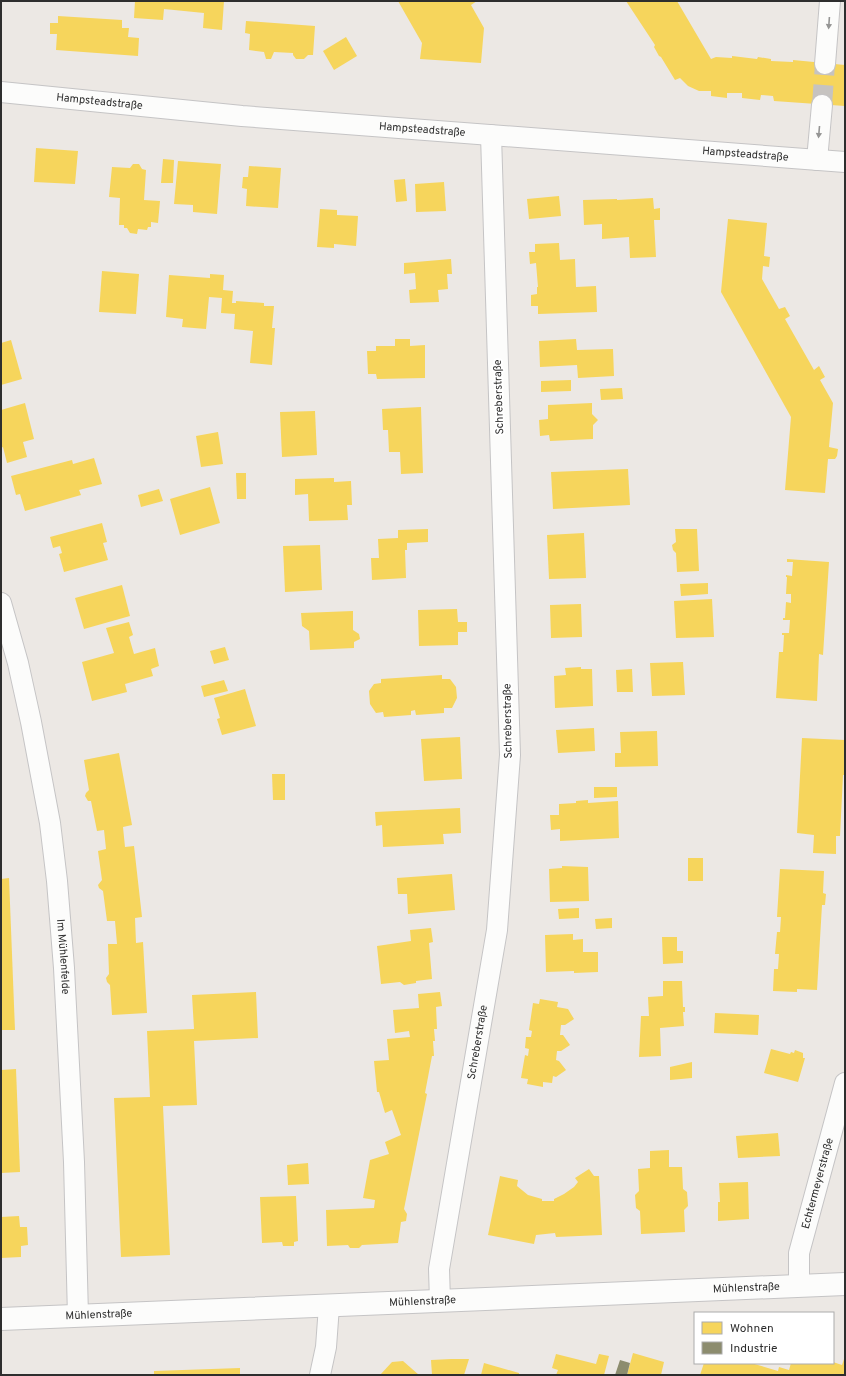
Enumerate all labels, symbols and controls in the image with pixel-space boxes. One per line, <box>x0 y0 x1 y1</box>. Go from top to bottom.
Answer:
one-way arrow <box>825 17 832 29</box>
street label: Hampsteadstraße <box>56 91 143 113</box>
street label: Hampsteadstraße <box>379 119 466 140</box>
one-way arrow <box>816 126 823 138</box>
street label: Hampsteadstraße <box>702 144 789 165</box>
street label: Schreberstraße <box>491 359 507 435</box>
street label: Schreberstraße <box>500 683 516 759</box>
street label: Im Mühlenfelde <box>53 918 72 995</box>
street label: Schreberstraße <box>465 1004 491 1081</box>
street label: Echtermeyerstraße <box>799 1136 837 1231</box>
street label: Mühlenstraße <box>713 1280 780 1296</box>
street label: Mühlenstraße <box>389 1293 456 1310</box>
street label: Mühlenstraße <box>65 1307 133 1323</box>
legend <box>694 1312 834 1364</box>
text: Wohnen <box>730 1321 774 1337</box>
text: Industrie <box>730 1341 778 1357</box>

